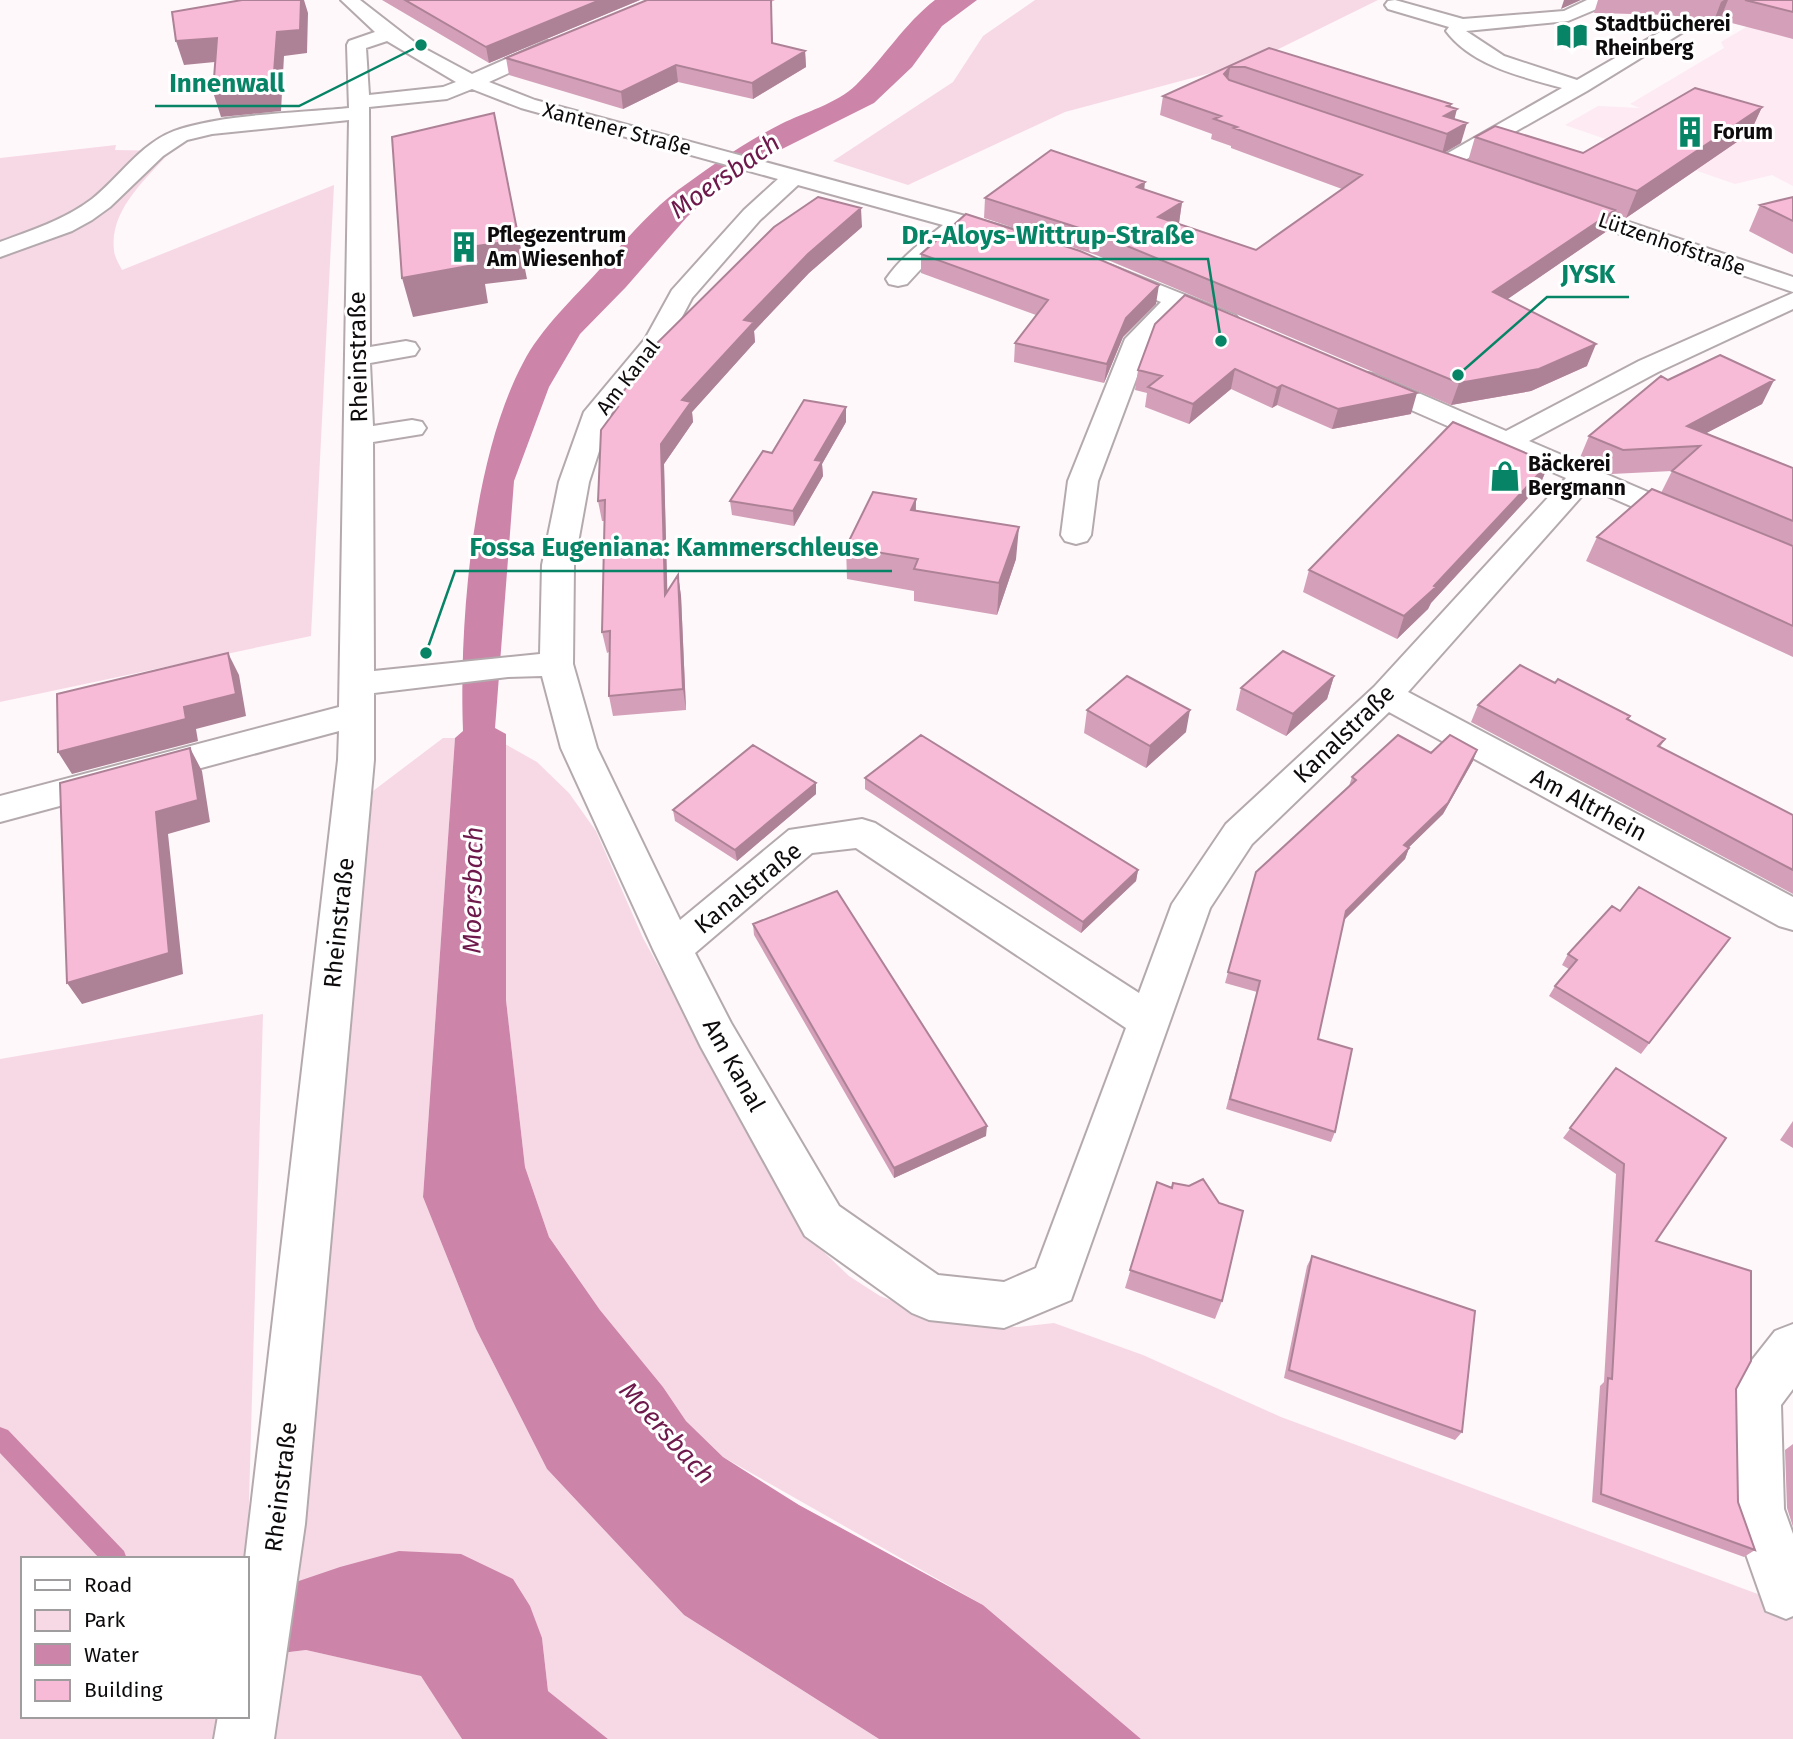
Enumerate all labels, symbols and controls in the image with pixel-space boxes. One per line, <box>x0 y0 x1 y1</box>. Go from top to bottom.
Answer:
place label: Stadtbücherei Rheinberg <box>1595 11 1731 61</box>
library icon: Stadtbücherei Rheinberg <box>1555 19 1589 53</box>
callout: Innenwall <box>155 59 299 106</box>
text: Innenwall <box>169 68 285 99</box>
street label: Xantener Straße <box>540 97 694 161</box>
building icon: Forum <box>1673 115 1707 149</box>
place label: Forum <box>1713 119 1773 145</box>
water label: Moersbach <box>664 127 786 225</box>
street label: Lützenhofstraße <box>1595 207 1749 281</box>
callout: Dr.-Aloys-Wittrup-Straße <box>887 212 1208 259</box>
text: Dr.-Aloys-Wittrup-Straße <box>901 220 1195 251</box>
place label: Pflegezentrum Am Wiesenhof <box>486 222 626 272</box>
building icon: Pflegezentrum Am Wiesenhof <box>447 230 481 264</box>
callout: JYSK <box>1547 250 1629 297</box>
text: JYSK <box>1560 259 1616 290</box>
street label: Rheinstraße <box>343 291 373 423</box>
street label: Am Kanal <box>590 334 666 420</box>
place label: Bäckerei Bergmann <box>1528 451 1626 501</box>
shop icon: Bäckerei Bergmann <box>1488 459 1522 493</box>
callout: Fossa Eugeniana: Kammerschleuse <box>455 524 892 571</box>
text: Fossa Eugeniana: Kammerschleuse <box>469 532 879 563</box>
street label: Kanalstraße <box>1288 679 1400 789</box>
street label: Am Altrhein <box>1526 763 1652 847</box>
water label: Moersbach <box>456 826 490 954</box>
street label: Kanalstraße <box>689 836 807 940</box>
street label: Rheinstraße <box>318 856 360 990</box>
street label: Am Kanal <box>697 1014 771 1116</box>
water label: Moersbach <box>613 1375 721 1491</box>
street label: Rheinstraße <box>259 1420 303 1554</box>
legend <box>21 1557 248 1718</box>
text: Road <box>84 1572 132 1598</box>
text: Park <box>84 1607 126 1633</box>
text: Water <box>84 1642 139 1668</box>
text: Building <box>84 1677 163 1703</box>

